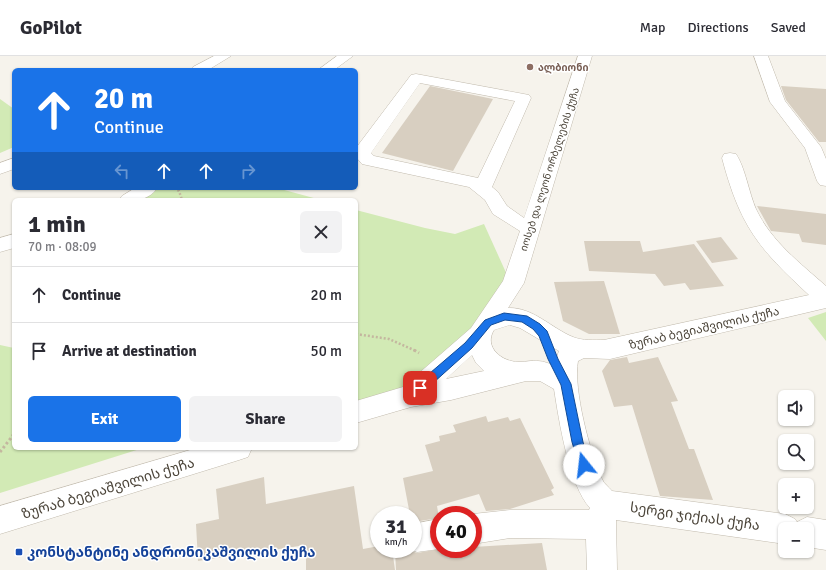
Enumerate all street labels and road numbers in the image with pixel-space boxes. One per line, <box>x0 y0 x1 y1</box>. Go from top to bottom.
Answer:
street label: იოსებ და ლეონ ორბელების ქუჩა <box>518 86 582 253</box>
street label: ზურაბ ბეგიაშვილის ქუჩა <box>627 304 781 353</box>
street label: ზურაბ ბეგიაშვილის ქუჩა <box>20 454 196 523</box>
street label: სერგი ჯიქიას ქუჩა <box>629 499 761 534</box>

